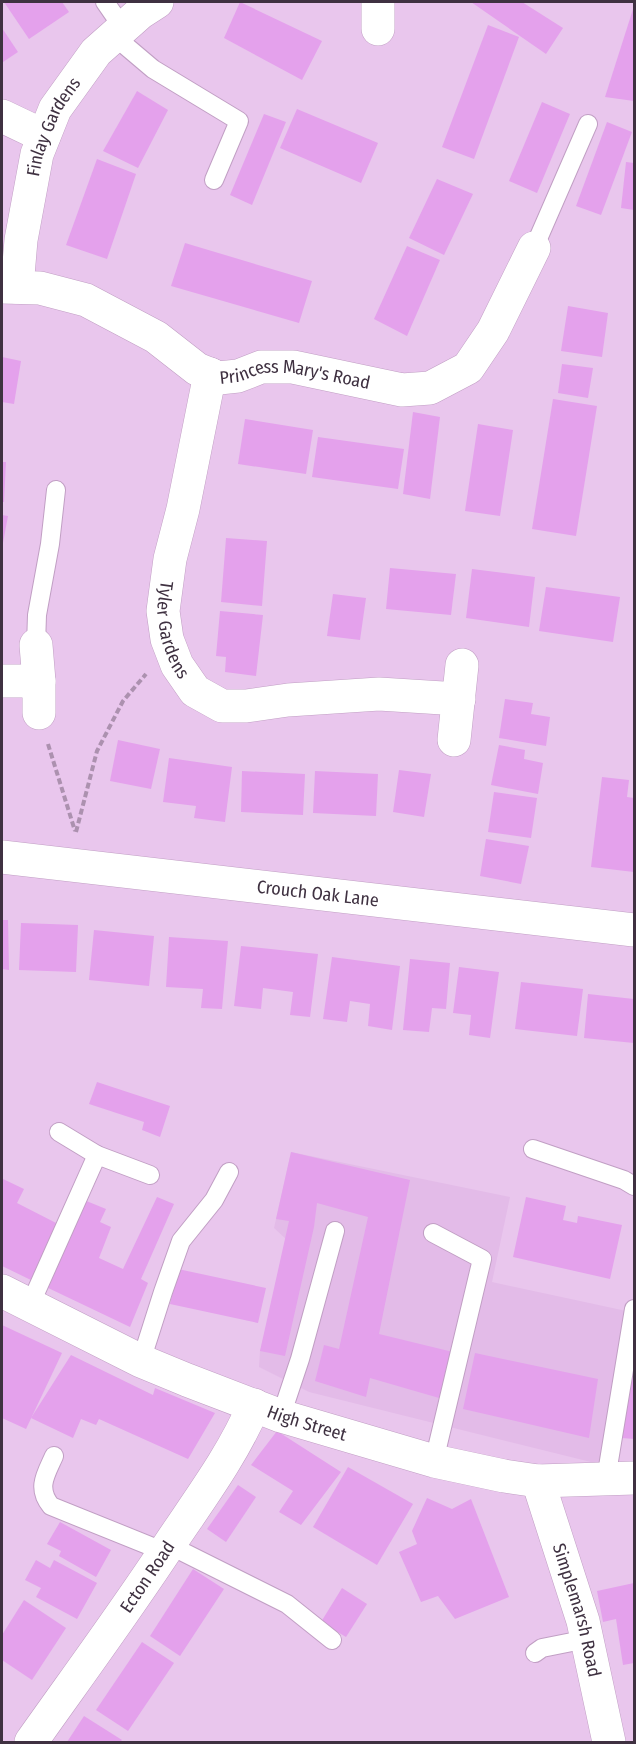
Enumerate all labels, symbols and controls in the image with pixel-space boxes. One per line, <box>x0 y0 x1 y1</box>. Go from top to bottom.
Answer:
street label: Finlay Gardens <box>22 73 86 178</box>
street label: Princess Mary's Road <box>218 356 372 394</box>
street label: Tyler Gardens <box>152 580 194 683</box>
street label: Crouch Oak Lane <box>256 876 380 911</box>
street label: High Street <box>264 1401 349 1446</box>
street label: Ecton Road <box>115 1537 180 1617</box>
street label: Simplemarsh Road <box>548 1540 606 1679</box>

